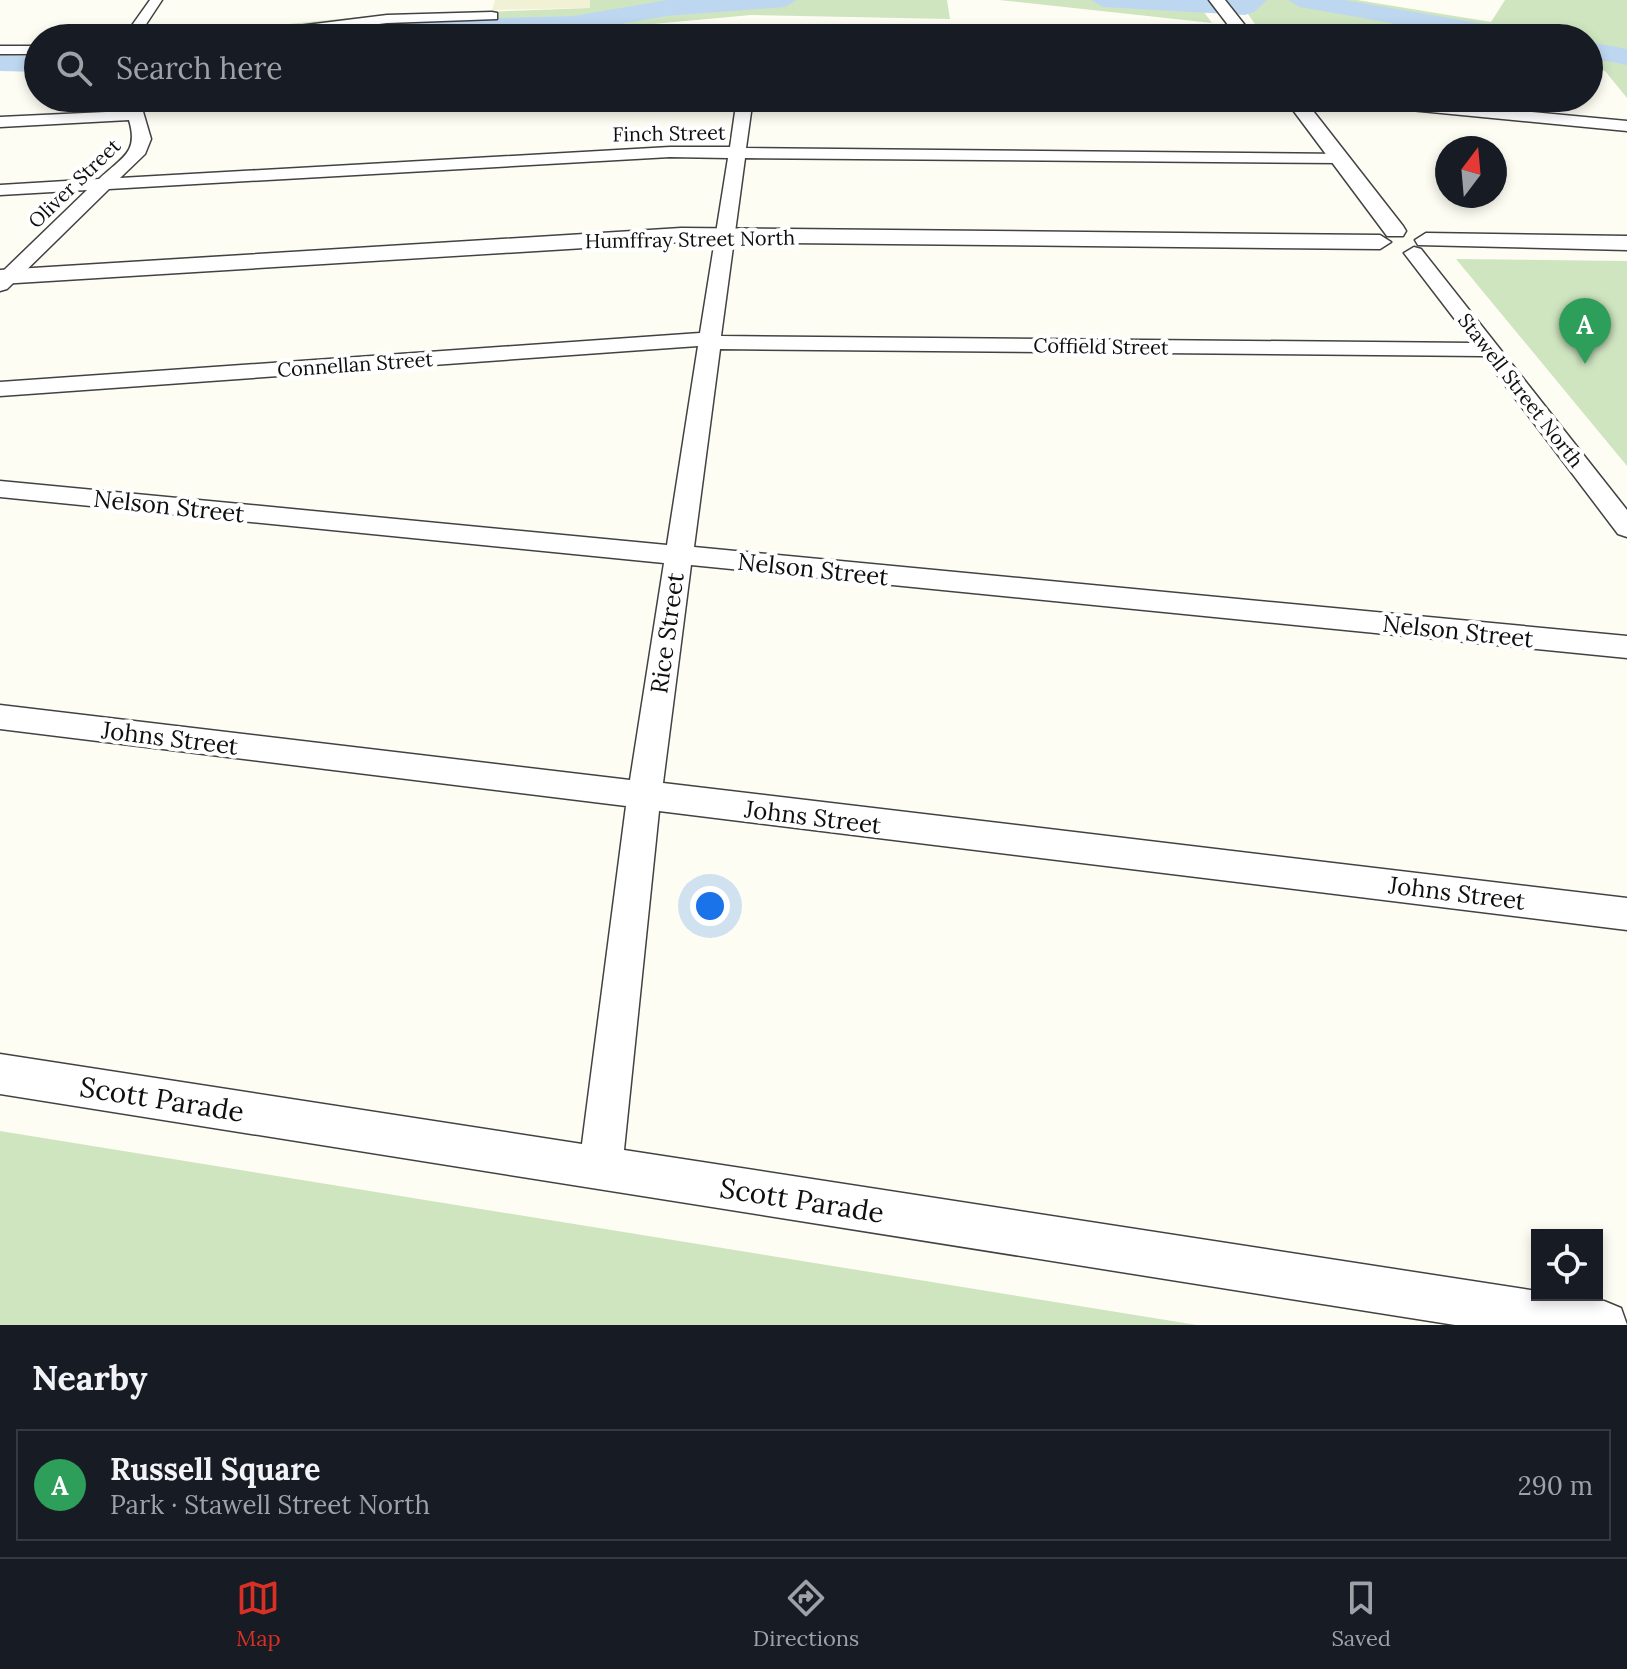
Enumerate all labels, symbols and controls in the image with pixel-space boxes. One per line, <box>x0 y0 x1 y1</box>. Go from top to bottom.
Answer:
search box <box>24 24 1603 112</box>
icon: search <box>52 46 96 90</box>
text: Search here <box>116 49 283 87</box>
street label: Finch Street <box>612 120 726 146</box>
street label: Oliver Street <box>23 133 125 233</box>
north arrow <box>1435 136 1507 208</box>
street label: Humffray Street North <box>585 225 795 253</box>
pin: A <box>1559 298 1611 364</box>
street label: Stawell Street North <box>1453 308 1589 472</box>
street label: Coffield Street <box>1033 332 1169 360</box>
street label: Connellan Street <box>276 346 434 382</box>
street label: Nelson Street <box>92 483 247 529</box>
street label: Nelson Street <box>736 546 891 592</box>
street label: Rice Street <box>643 570 691 695</box>
street label: Nelson Street <box>1381 608 1536 654</box>
street label: Johns Street <box>99 714 241 762</box>
street label: Johns Street <box>742 793 884 841</box>
street label: Johns Street <box>1386 869 1528 917</box>
your location <box>690 886 730 926</box>
street label: Scott Parade <box>77 1068 247 1130</box>
street label: Scott Parade <box>717 1169 887 1231</box>
map controls <box>1531 1229 1603 1301</box>
button: locate <box>1531 1229 1603 1301</box>
text: Nearby <box>32 1356 148 1399</box>
text: Russell Square <box>110 1450 320 1488</box>
text: A <box>51 1469 69 1502</box>
text: 290 m <box>1518 1469 1593 1502</box>
text: Park · Stawell Street North <box>110 1488 430 1521</box>
tab: Map <box>236 1576 281 1652</box>
tab: Directions <box>753 1576 859 1652</box>
tab: Saved <box>1331 1576 1391 1652</box>

